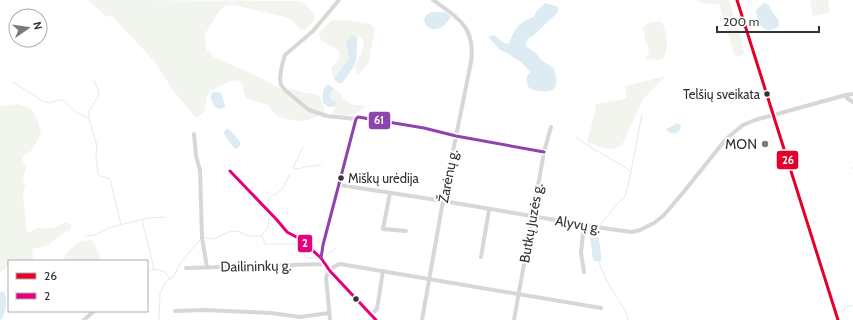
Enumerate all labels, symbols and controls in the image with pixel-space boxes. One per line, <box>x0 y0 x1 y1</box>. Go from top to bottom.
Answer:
north arrow <box>8 8 48 48</box>
scale bar <box>717 8 819 34</box>
text: 200 m <box>723 14 759 29</box>
text: N <box>30 20 45 31</box>
place label: Telšių sveikata <box>683 86 761 102</box>
marker: Telšių sveikata <box>762 89 772 99</box>
line badge: 61 <box>368 111 391 130</box>
text: 61 <box>374 113 384 127</box>
place label: MON <box>725 135 757 153</box>
marker: MON <box>760 139 770 149</box>
street label: Žarėnų g. <box>434 148 462 204</box>
line badge: 26 <box>776 150 799 170</box>
text: 26 <box>782 153 794 167</box>
place label: Miškų urėdija <box>348 170 419 187</box>
marker: Miškų urėdija <box>336 173 346 183</box>
street label: Butkų Juzės g. <box>515 182 547 264</box>
street label: Alyvų g. <box>554 211 602 237</box>
line badge: 2 <box>297 234 313 253</box>
text: 2 <box>302 236 308 250</box>
street label: Dailininkų g. <box>220 256 292 276</box>
legend <box>8 260 148 312</box>
text: 26 <box>44 268 57 283</box>
text: 2 <box>44 288 50 303</box>
unlabelled marker <box>351 294 361 304</box>

